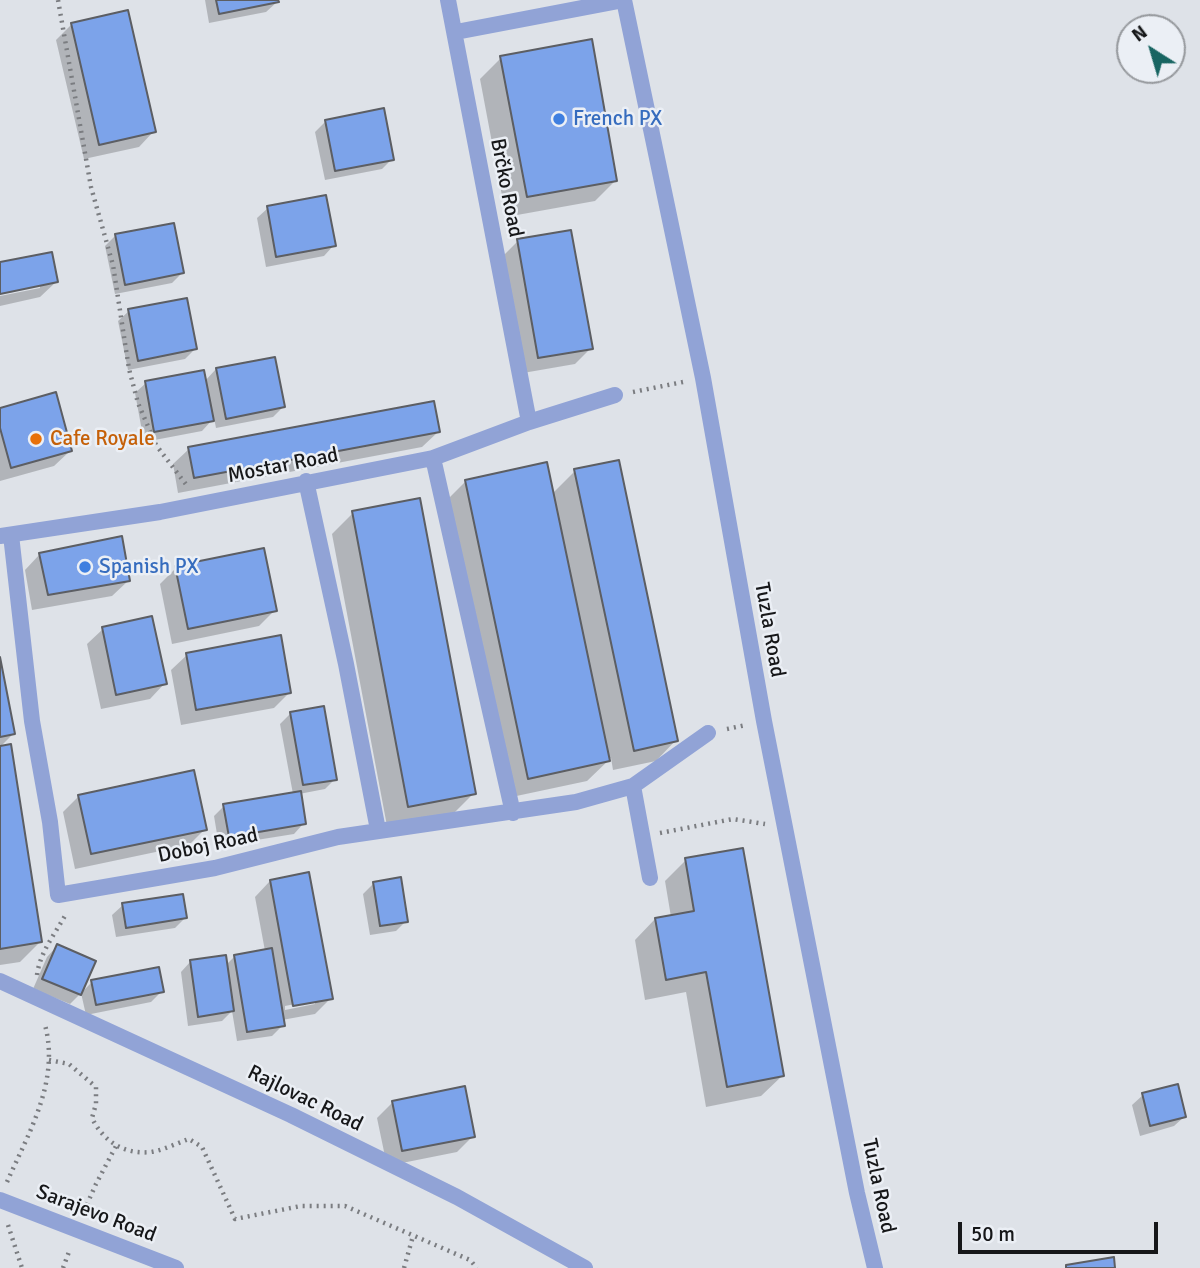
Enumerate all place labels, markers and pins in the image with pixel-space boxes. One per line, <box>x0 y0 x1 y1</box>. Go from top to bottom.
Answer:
place label: French PX <box>573 106 662 132</box>
marker: French PX <box>551 111 567 127</box>
place label: Cafe Royale <box>50 426 155 452</box>
marker: Cafe Royale <box>28 431 44 447</box>
place label: Spanish PX <box>99 554 199 580</box>
marker: Spanish PX <box>77 559 93 575</box>

